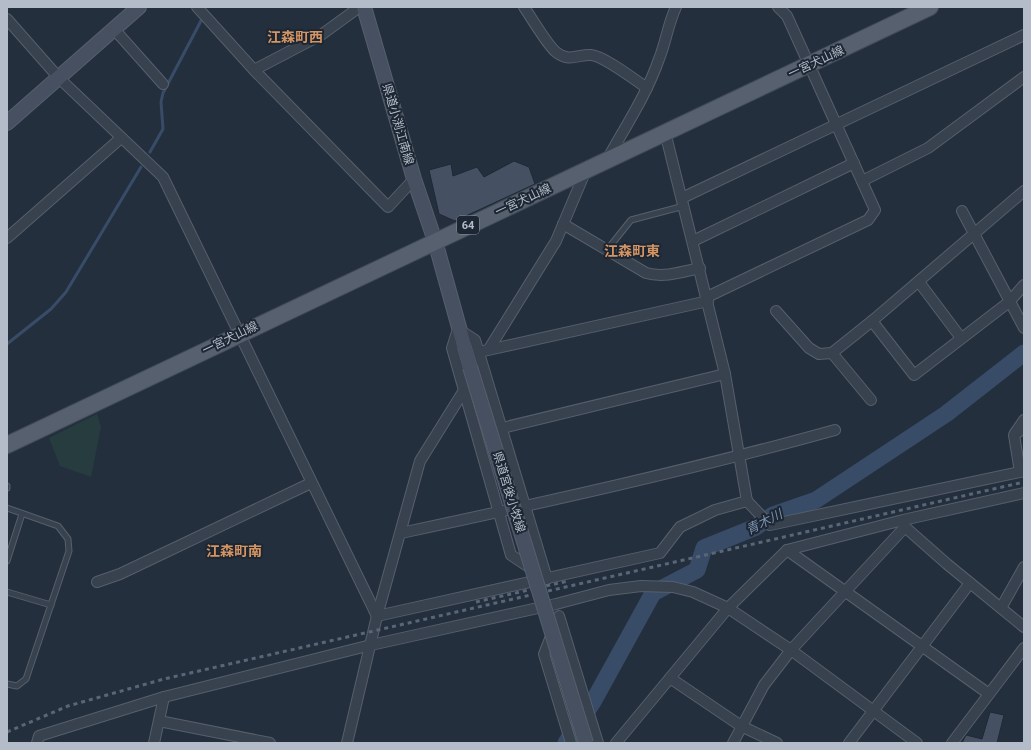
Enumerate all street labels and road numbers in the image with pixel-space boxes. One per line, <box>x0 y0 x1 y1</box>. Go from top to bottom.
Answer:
street label: 一宮犬山線 <box>786 43 846 81</box>
street label: 県道小渕江南線 <box>380 82 416 166</box>
street label: 一宮犬山線 <box>493 181 553 219</box>
road number: 64 <box>457 216 479 234</box>
street label: 一宮犬山線 <box>200 319 260 357</box>
street label: 県道宮後小牧線 <box>490 450 528 534</box>

